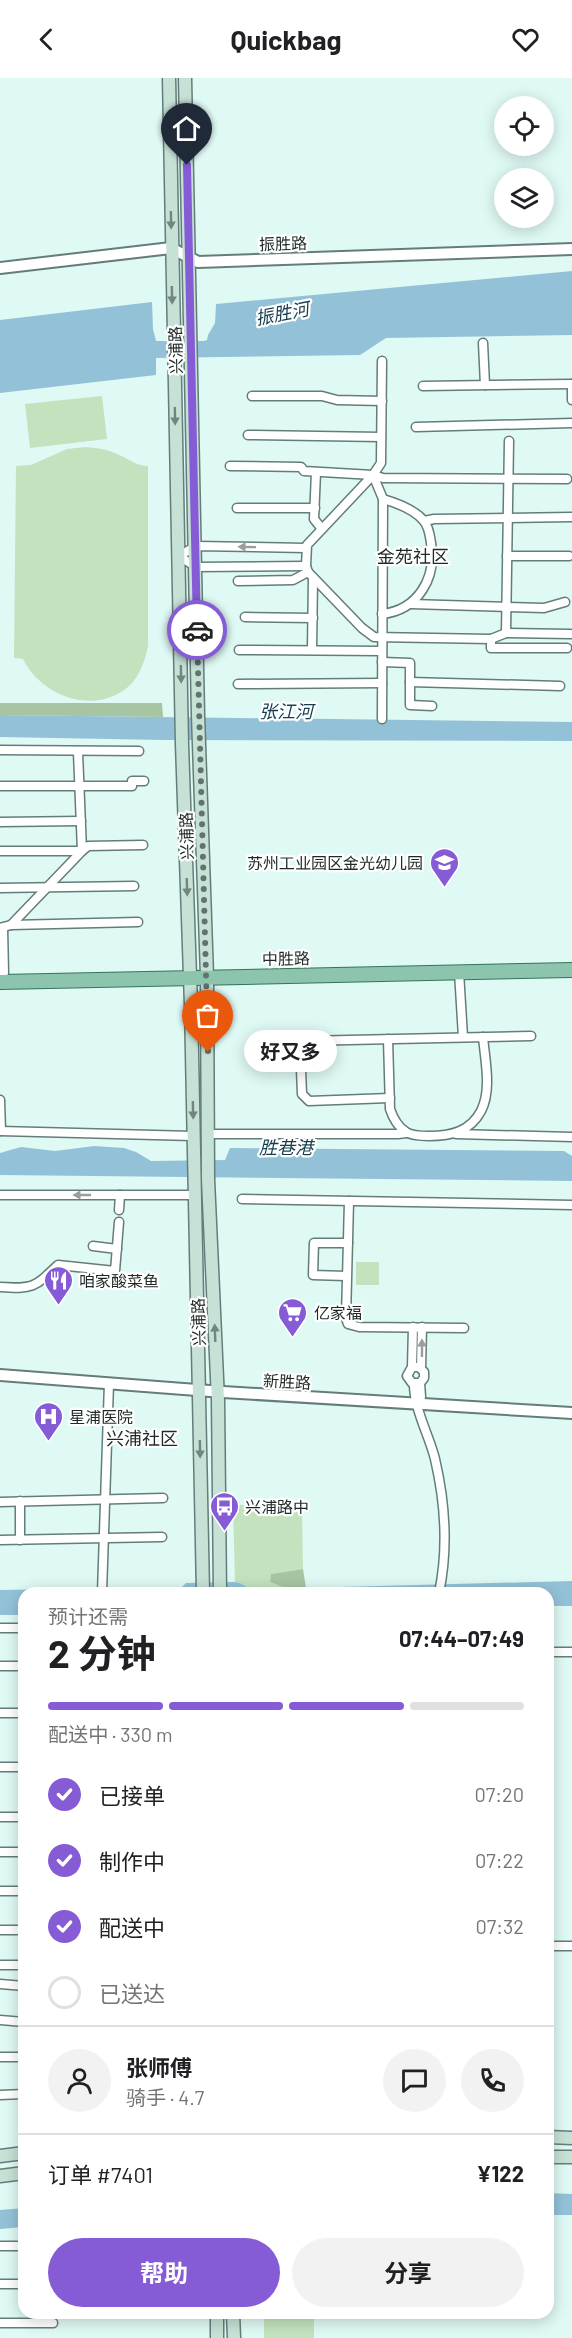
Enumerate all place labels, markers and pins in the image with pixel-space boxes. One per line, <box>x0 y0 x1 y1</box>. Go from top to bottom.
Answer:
pin <box>161 103 212 165</box>
school or university icon: 苏州工业园区金光幼儿园 <box>428 846 460 888</box>
place label: 苏州工业园区金光幼儿园 <box>247 853 423 872</box>
pin <box>182 990 233 1052</box>
callout: 好又多 <box>244 1031 337 1073</box>
restaurant icon: 咱家酸菜鱼 <box>42 1264 74 1306</box>
place label: 咱家酸菜鱼 <box>79 1271 159 1290</box>
supermarket icon: 亿家福 <box>277 1296 309 1338</box>
place label: 亿家福 <box>314 1303 362 1322</box>
hospital icon: 星浦医院 <box>32 1400 64 1442</box>
place label: 星浦医院 <box>69 1407 133 1426</box>
bus stop icon: 兴浦路中 <box>208 1490 240 1532</box>
place label: 兴浦路中 <box>245 1497 309 1516</box>

